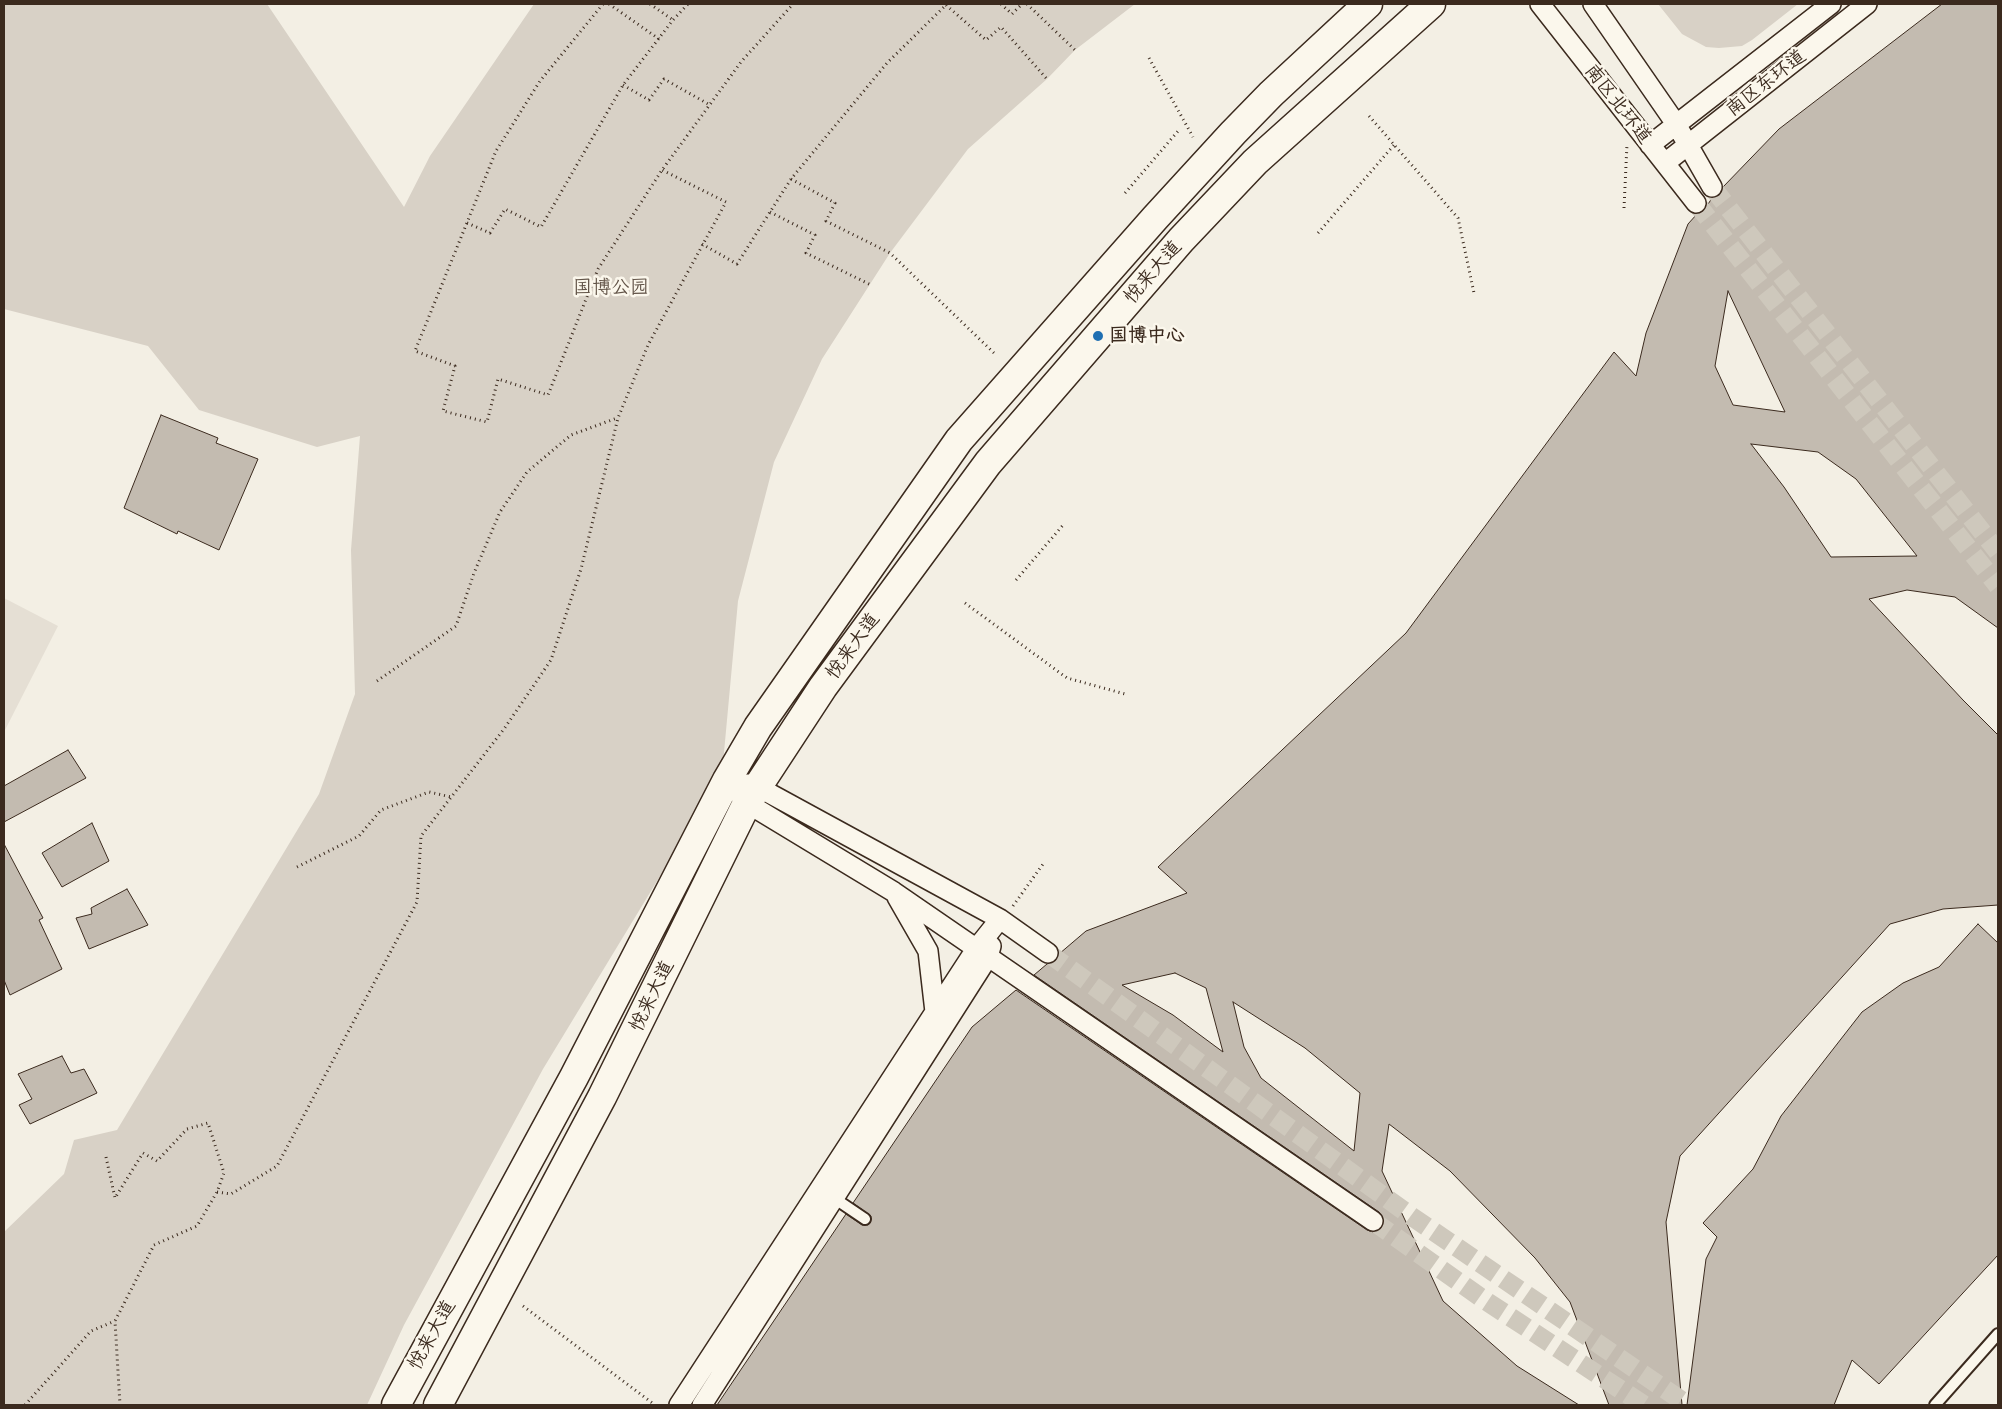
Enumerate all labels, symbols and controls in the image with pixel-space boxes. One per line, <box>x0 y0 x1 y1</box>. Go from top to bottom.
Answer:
street label: 南区东环道 <box>1722 45 1810 121</box>
street label: 南区北环道 <box>1580 60 1656 148</box>
street label: 悦来大道 <box>1119 236 1187 308</box>
park label: 国博公园 <box>573 277 649 299</box>
place label: 国博中心 <box>1109 325 1185 347</box>
marker: 国博中心 <box>1091 329 1105 343</box>
street label: 悦来大道 <box>821 609 885 683</box>
street label: 悦来大道 <box>625 957 679 1035</box>
street label: 悦来大道 <box>404 1296 460 1374</box>

